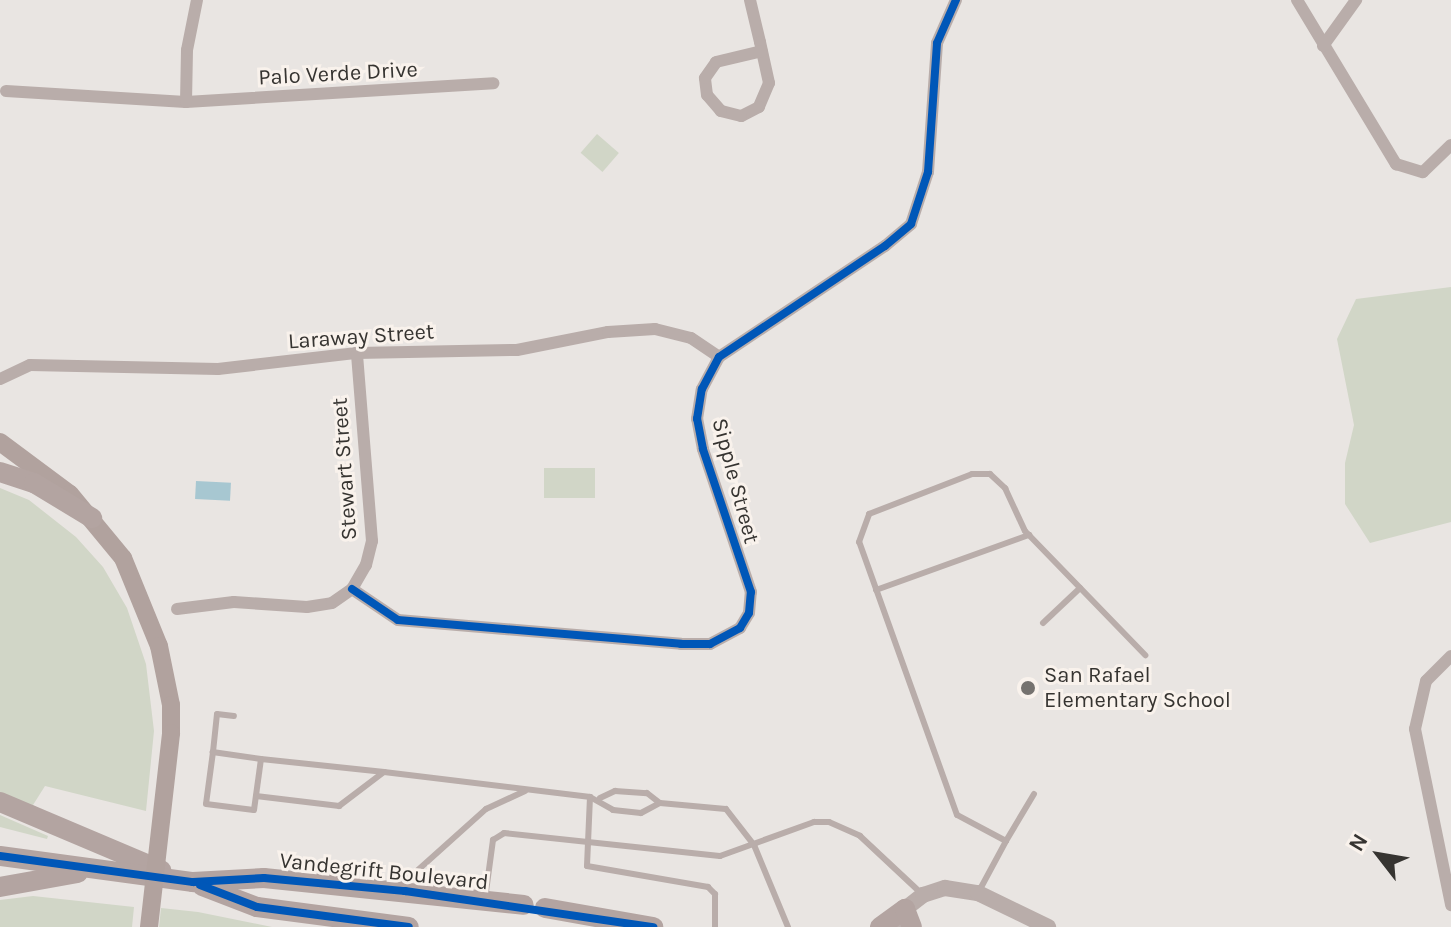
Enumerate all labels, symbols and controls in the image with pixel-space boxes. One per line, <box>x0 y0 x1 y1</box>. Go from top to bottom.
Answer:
street label: Palo Verde Drive <box>258 57 418 91</box>
street label: Laraway Street <box>287 319 435 355</box>
street label: Stewart Street <box>327 397 363 541</box>
street label: Sipple Street <box>706 415 764 547</box>
place label: San Rafael Elementary School <box>1044 662 1231 714</box>
marker: San Rafael Elementary School <box>1019 679 1037 697</box>
north arrow <box>1339 815 1419 895</box>
text: N <box>1343 829 1374 856</box>
street label: Vandegrift Boulevard <box>278 848 490 896</box>

